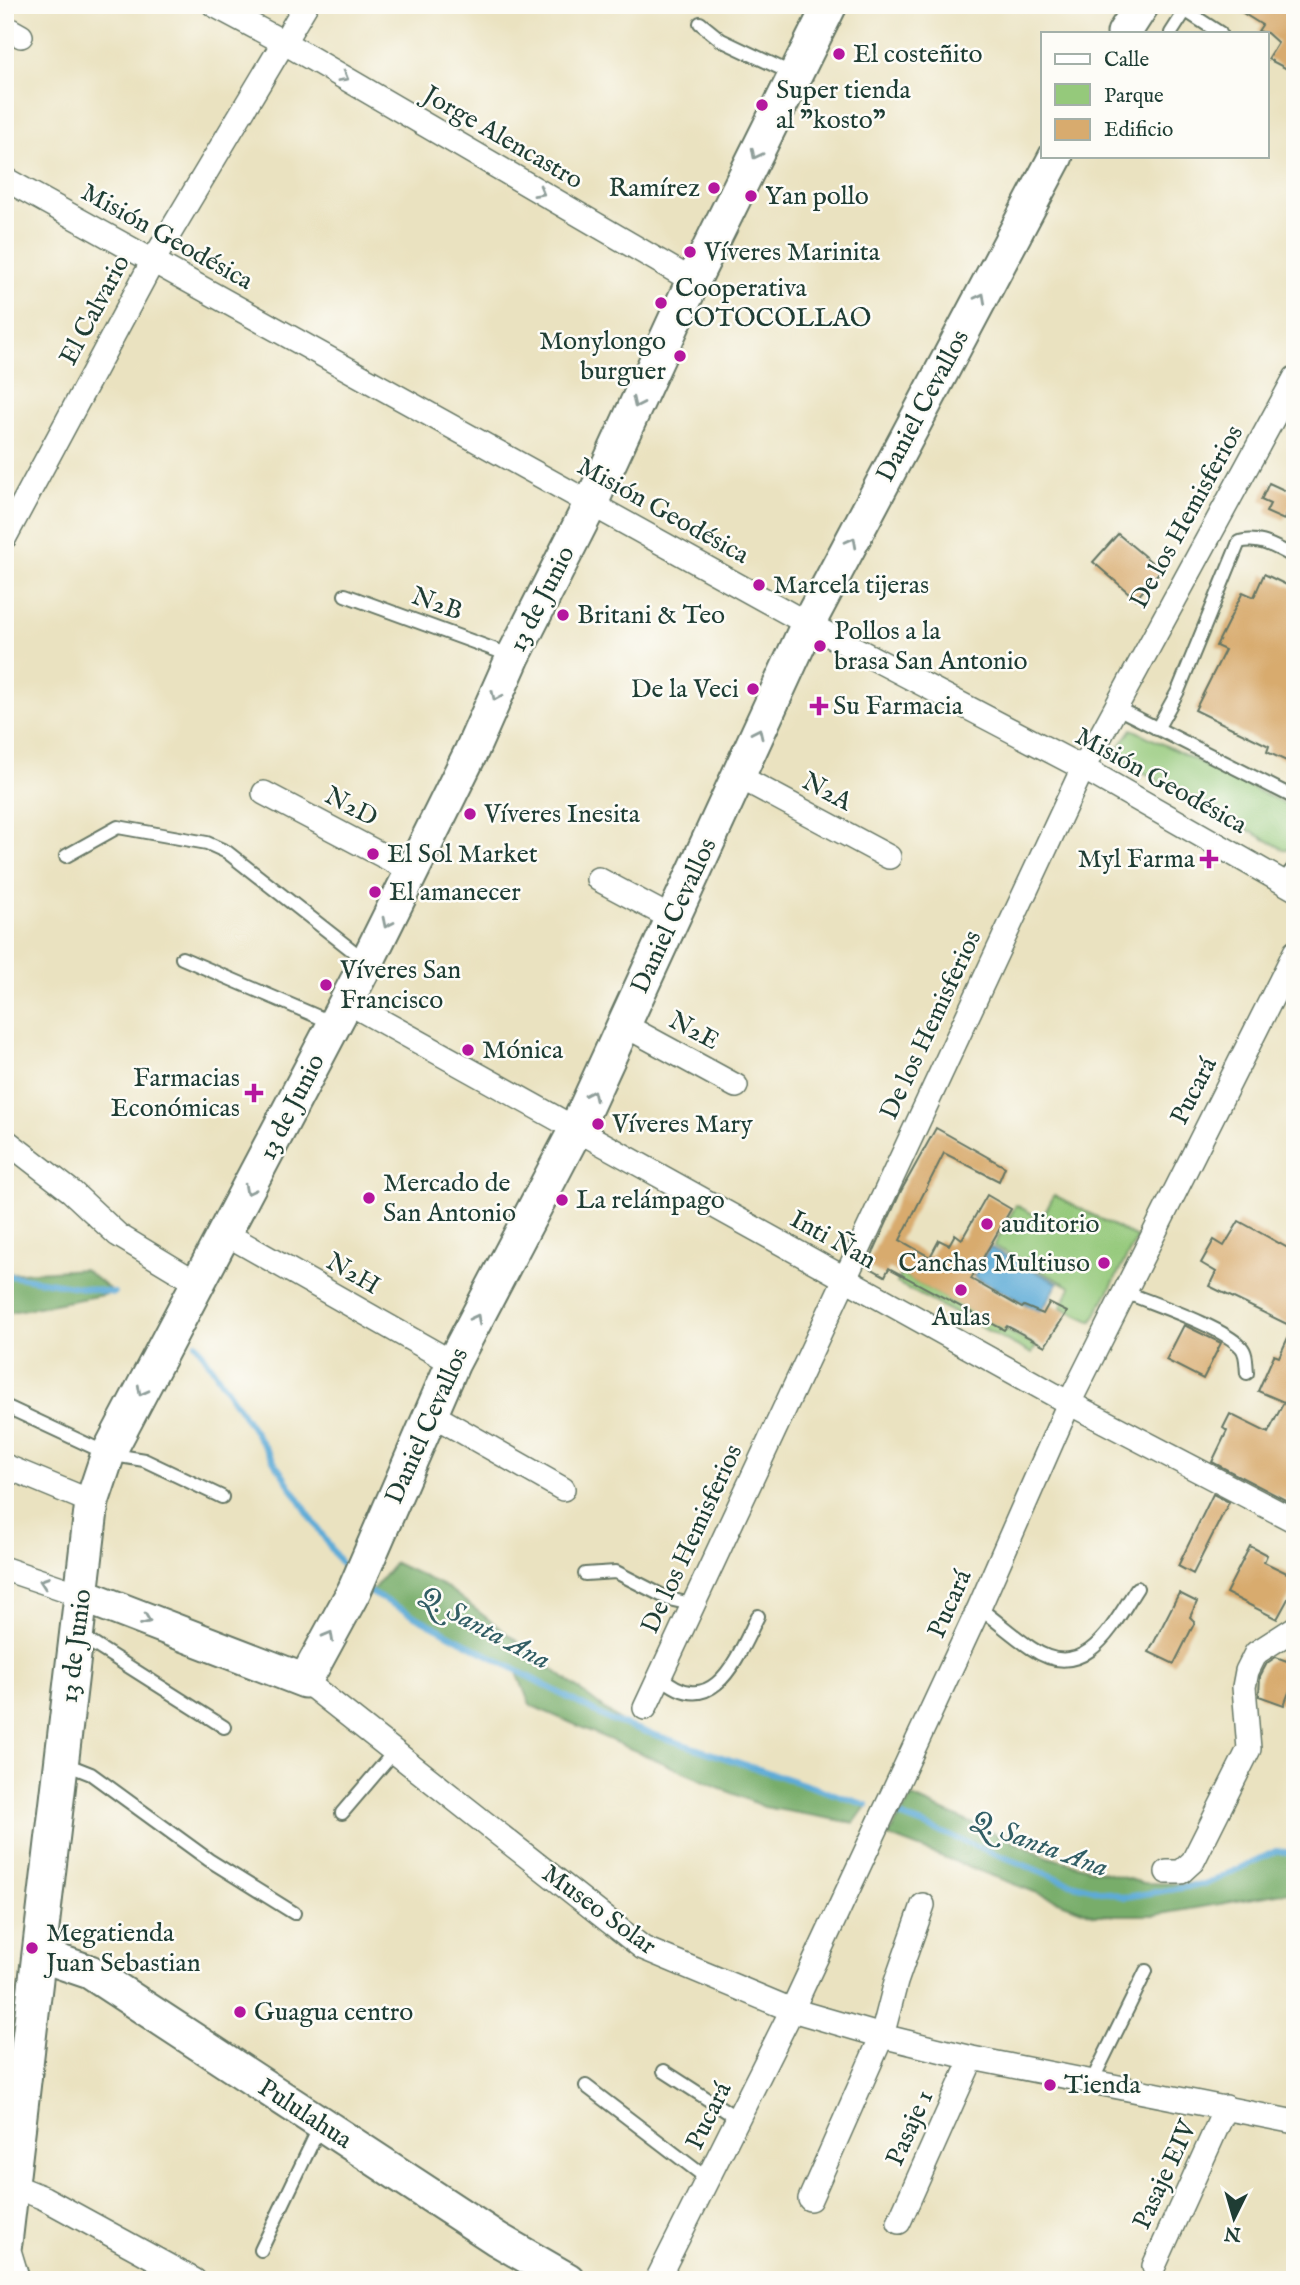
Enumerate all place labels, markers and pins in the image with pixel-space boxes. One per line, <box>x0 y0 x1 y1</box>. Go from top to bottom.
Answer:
place label: El costeñito <box>853 38 983 71</box>
marker: El costeñito <box>831 46 847 62</box>
place label: Super tienda al "kosto" <box>776 74 911 137</box>
marker: Super tienda al "kosto" <box>754 97 770 113</box>
place label: Ramírez <box>609 172 700 205</box>
marker: Ramírez <box>706 180 722 196</box>
place label: Yan pollo <box>765 180 869 213</box>
marker: Yan pollo <box>743 188 759 204</box>
place label: Víveres Marinita <box>703 236 881 269</box>
marker: Víveres Marinita <box>682 244 698 260</box>
place label: Cooperativa COTOCOLLAO <box>675 272 871 335</box>
marker: Cooperativa COTOCOLLAO <box>653 295 669 311</box>
place label: Monylongo burguer <box>539 325 666 388</box>
marker: Monylongo burguer <box>672 348 688 364</box>
place label: Marcela tijeras <box>773 569 929 602</box>
marker: Marcela tijeras <box>751 577 767 593</box>
place label: Britani & Teo <box>577 599 725 632</box>
marker: Britani & Teo <box>555 607 571 623</box>
place label: Pollos a la brasa San Antonio <box>834 615 1028 678</box>
marker: Pollos a la brasa San Antonio <box>812 638 828 654</box>
place label: De la Veci <box>631 673 739 706</box>
marker: De la Veci <box>745 681 761 697</box>
place label: Su Farmacia <box>833 690 964 723</box>
marker: Su Farmacia <box>811 698 827 714</box>
place label: Víveres Inesita <box>483 798 641 831</box>
marker: Víveres Inesita <box>462 806 478 822</box>
place label: El Sol Market <box>387 838 538 871</box>
place label: Myl Farma <box>1078 843 1196 876</box>
marker: El Sol Market <box>365 846 381 862</box>
marker: Myl Farma <box>1201 851 1217 867</box>
place label: El amanecer <box>389 876 521 909</box>
marker: El amanecer <box>367 884 383 900</box>
place label: Víveres San Francisco <box>339 954 461 1017</box>
marker: Víveres San Francisco <box>318 977 334 993</box>
place label: Mónica <box>482 1034 564 1067</box>
marker: Mónica <box>460 1042 476 1058</box>
place label: Farmacias Económicas <box>111 1062 240 1125</box>
marker: Farmacias Económicas <box>246 1085 262 1101</box>
place label: Víveres Mary <box>611 1108 753 1141</box>
marker: Víveres Mary <box>590 1116 606 1132</box>
place label: Mercado de San Antonio <box>383 1167 516 1230</box>
place label: La relámpago <box>576 1184 725 1217</box>
marker: Mercado de San Antonio <box>361 1190 377 1206</box>
marker: La relámpago <box>554 1192 570 1208</box>
place label: auditorio <box>1001 1208 1100 1241</box>
marker: auditorio <box>979 1216 995 1232</box>
place label: Canchas Multiuso <box>898 1247 1090 1280</box>
marker: Canchas Multiuso <box>1096 1255 1112 1271</box>
marker: Aulas <box>953 1282 969 1298</box>
place label: Aulas <box>931 1301 990 1334</box>
place label: Megatienda Juan Sebastian <box>43 1917 201 1980</box>
marker: Megatienda Juan Sebastian <box>24 1940 40 1956</box>
place label: Guagua centro <box>254 1996 413 2029</box>
marker: Guagua centro <box>232 2004 248 2020</box>
place label: Tienda <box>1064 2069 1141 2102</box>
marker: Tienda <box>1042 2077 1058 2093</box>

